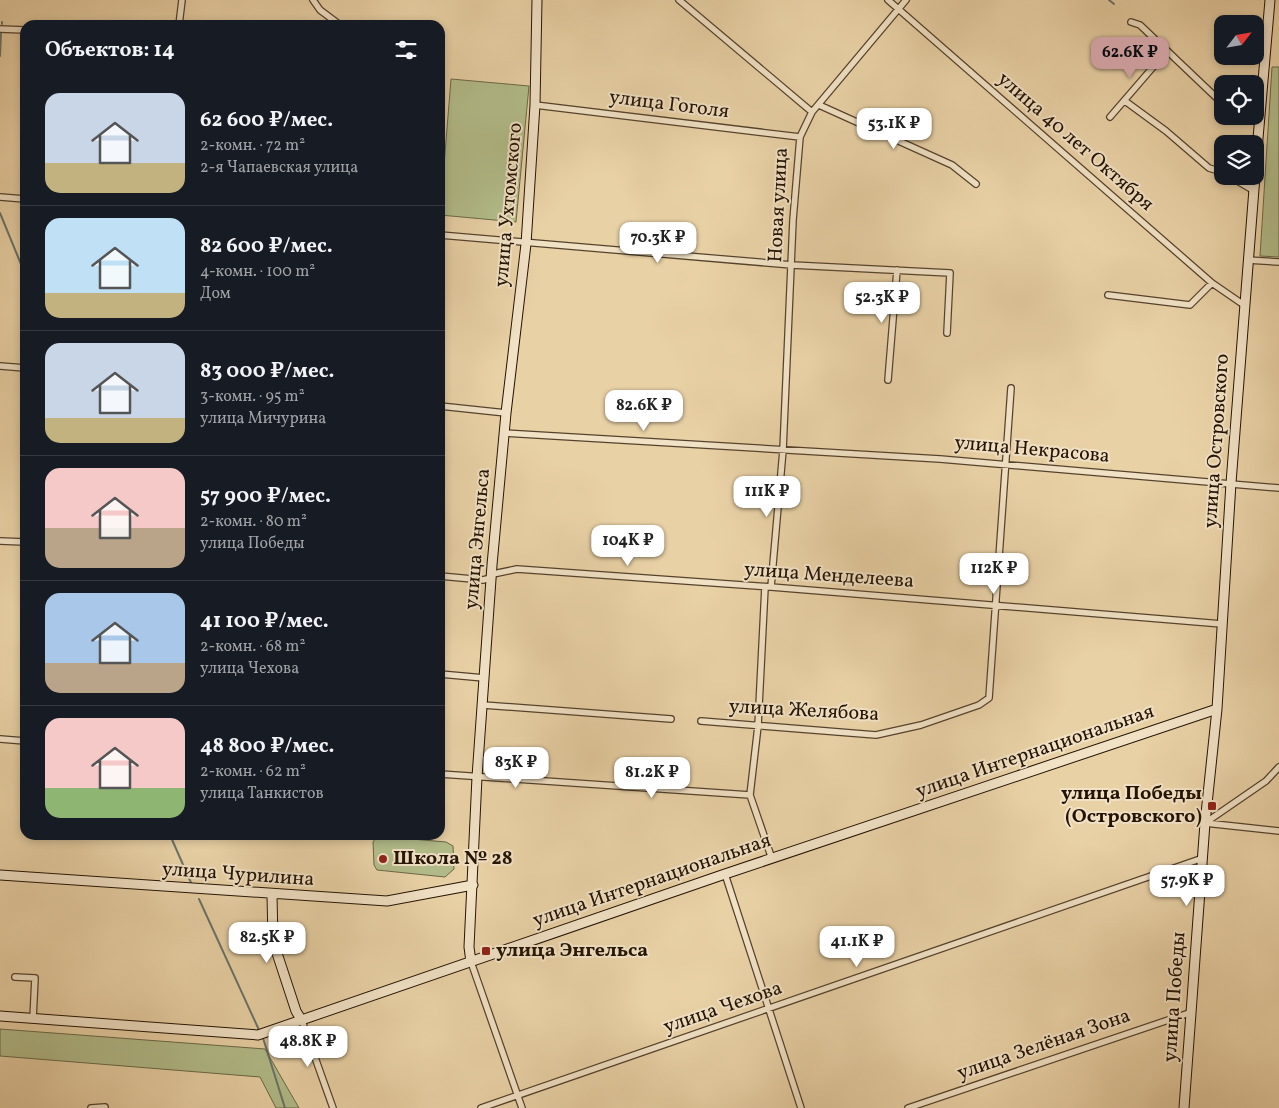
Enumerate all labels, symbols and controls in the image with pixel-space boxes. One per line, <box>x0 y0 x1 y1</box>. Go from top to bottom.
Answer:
north arrow <box>1214 15 1264 65</box>
map controls <box>1214 15 1264 185</box>
text: Объектов: 14 <box>45 36 175 65</box>
icon: filters <box>392 36 420 64</box>
pin: 62.6K ₽ <box>1084 36 1176 79</box>
text: 62.6K ₽ <box>1102 42 1158 64</box>
street label: улица 40 лет Октября <box>990 66 1160 218</box>
button: locate <box>1214 75 1264 125</box>
street label: улица Гоголя <box>607 84 731 126</box>
text: 62 600 ₽/мес. <box>200 106 333 135</box>
pin: 53.1K ₽ <box>848 108 940 150</box>
icon: home <box>85 113 145 173</box>
text: 53.1K ₽ <box>868 113 920 135</box>
street label: улица Ухтомского <box>488 122 530 288</box>
text: 2-комн. · 72 m² <box>200 135 305 157</box>
button: layers <box>1214 135 1264 185</box>
street label: Новая улица <box>762 147 796 263</box>
text: 2-я Чапаевская улица <box>200 157 358 179</box>
pin: 70.3K ₽ <box>612 222 704 264</box>
text: 70.3K ₽ <box>630 227 686 249</box>
text: 82 600 ₽/мес. <box>200 232 333 261</box>
icon: home <box>85 238 145 298</box>
text: 4-комн. · 100 m² <box>200 261 315 283</box>
pin: 52.3K ₽ <box>836 282 928 324</box>
text: Дом <box>200 283 231 305</box>
text: 52.3K ₽ <box>855 287 909 309</box>
street label: улица Островского <box>1197 353 1237 529</box>
text: 83 000 ₽/мес. <box>200 357 334 386</box>
icon: home <box>85 363 145 423</box>
text: 3-комн. · 95 m² <box>200 386 305 408</box>
pin: 82.6K ₽ <box>598 390 690 432</box>
text: 82.6K ₽ <box>616 395 672 417</box>
text: улица Мичурина <box>200 408 326 430</box>
street label: улица Некрасова <box>953 429 1111 471</box>
street label: улица Энгельса <box>458 467 498 611</box>
pin: 111K ₽ <box>726 476 808 518</box>
text: 111K ₽ <box>744 481 790 503</box>
text: 57 900 ₽/мес. <box>200 482 331 511</box>
icon: home <box>85 488 145 548</box>
text: 2-комн. · 80 m² <box>200 511 307 533</box>
pin: 104K ₽ <box>587 524 669 567</box>
text: 104K ₽ <box>602 530 654 552</box>
text: улица Победы <box>200 533 305 555</box>
pin: 112K ₽ <box>953 552 1035 595</box>
street label: улица Менделеева <box>743 556 915 596</box>
text: 112K ₽ <box>971 558 1017 580</box>
text: 41 100 ₽/мес. <box>200 607 329 636</box>
icon: home <box>85 613 145 673</box>
text: 2-комн. · 68 m² <box>200 636 305 658</box>
text: улица Чехова <box>200 658 299 680</box>
street label: улица Желябова <box>728 693 880 729</box>
street label: улица Интернациональная <box>912 698 1158 806</box>
text: 48 800 ₽/мес. <box>200 732 335 761</box>
icon: home <box>85 738 145 798</box>
pin: 83K ₽ <box>481 746 551 789</box>
text: 83K ₽ <box>495 752 537 774</box>
pin: 81.2K ₽ <box>606 756 698 799</box>
text: 2-комн. · 62 m² <box>200 761 306 783</box>
text: 81.2K ₽ <box>625 762 679 784</box>
place label: улица Победы (Островского) <box>1061 780 1202 831</box>
text: улица Танкистов <box>200 783 324 805</box>
marker: улица Победы (Островского) <box>1206 800 1218 812</box>
street label: улица Интернациональная <box>529 827 775 935</box>
place label: Школа № 28 <box>393 845 513 873</box>
marker: Школа № 28 <box>377 853 389 865</box>
street label: улица Чурилина <box>161 856 315 894</box>
pin: 57.9K ₽ <box>1141 864 1233 907</box>
text: 57.9K ₽ <box>1161 870 1213 892</box>
pin: 82.5K ₽ <box>221 922 313 964</box>
pin: 41.1K ₽ <box>811 926 903 968</box>
text: 82.5K ₽ <box>240 927 294 949</box>
text: 41.1K ₽ <box>831 931 883 953</box>
street label: улица Победы <box>1156 931 1194 1063</box>
place label: улица Энгельса <box>496 937 648 965</box>
marker: улица Энгельса <box>480 945 492 957</box>
street label: улица Чехова <box>660 975 786 1041</box>
street label: улица Зелёная Зона <box>954 1002 1134 1088</box>
pin: 48.8K ₽ <box>262 1026 354 1068</box>
text: 48.8K ₽ <box>279 1031 337 1053</box>

